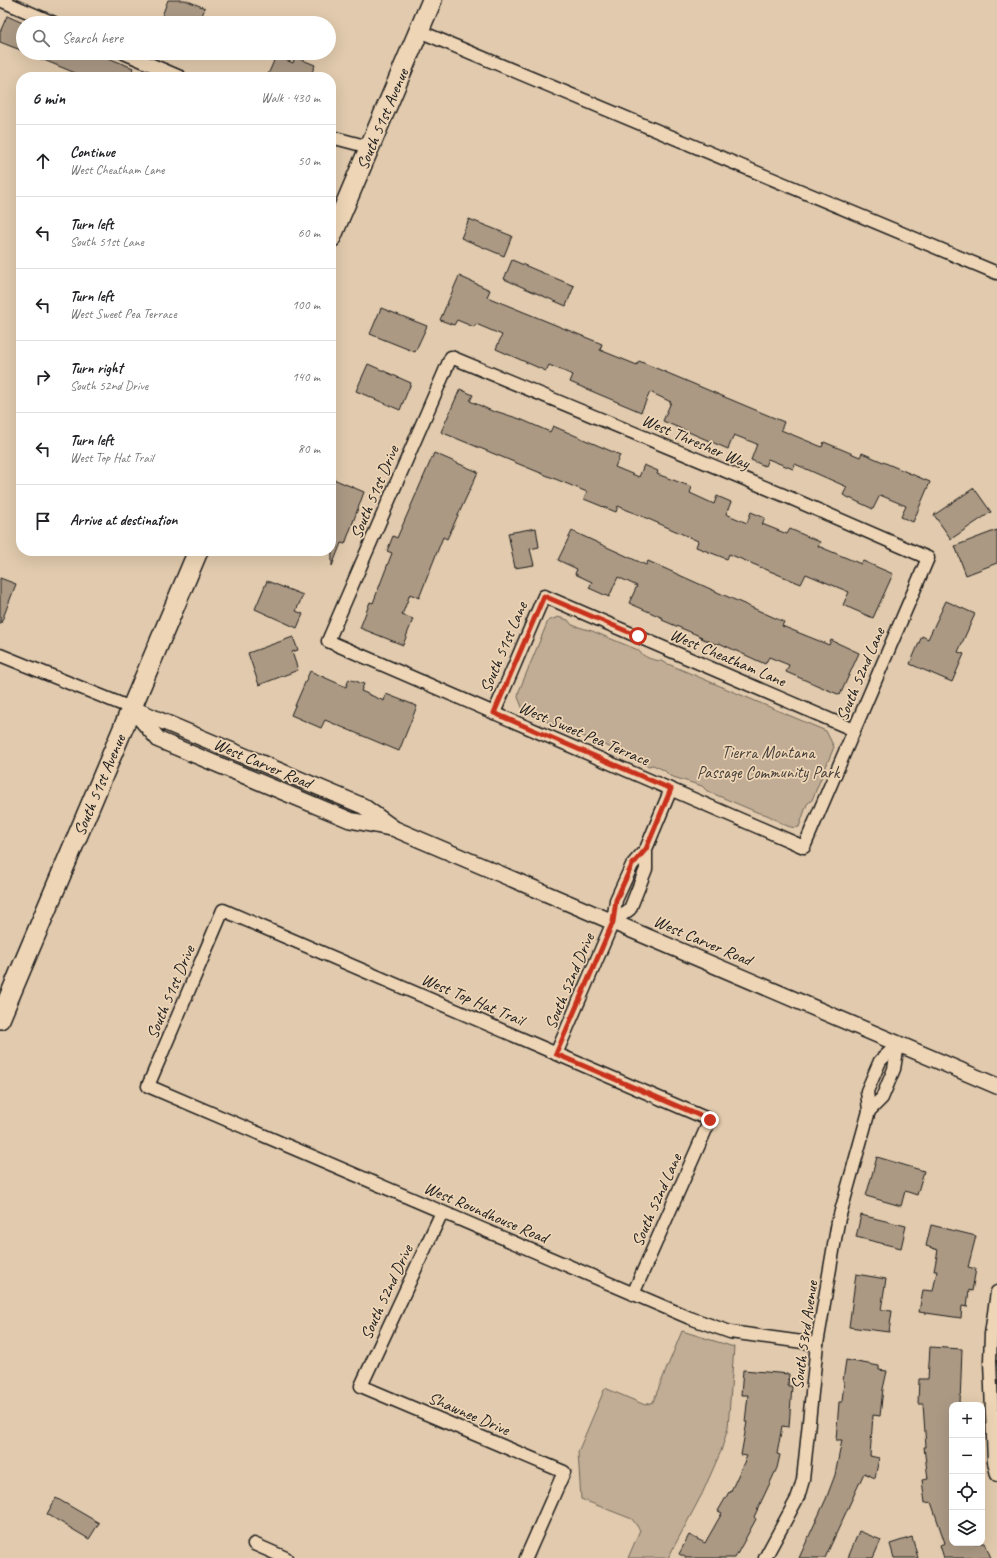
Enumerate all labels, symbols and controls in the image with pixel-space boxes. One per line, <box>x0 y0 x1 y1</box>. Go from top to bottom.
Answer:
search box <box>16 16 336 60</box>
icon: search <box>30 27 52 49</box>
text: Search here <box>62 29 123 48</box>
street label: South 51st Avenue <box>352 64 414 173</box>
text: 6 min <box>32 88 65 109</box>
text: Walk · 430 m <box>261 90 320 106</box>
text: Continue <box>70 143 115 162</box>
icon: ahead <box>32 150 54 172</box>
text: 50 m <box>298 153 320 169</box>
text: West Cheatham Lane <box>70 162 164 178</box>
text: Turn left <box>70 215 113 234</box>
icon: left <box>32 222 54 244</box>
text: 60 m <box>298 225 320 241</box>
text: South 51st Lane <box>70 234 144 250</box>
text: Turn left <box>70 287 113 306</box>
icon: left <box>32 294 54 316</box>
text: 100 m <box>292 297 320 313</box>
text: West Sweet Pea Terrace <box>70 306 177 322</box>
text: Turn right <box>70 359 123 378</box>
icon: right <box>32 366 54 388</box>
text: 140 m <box>292 369 320 385</box>
text: South 52nd Drive <box>70 378 148 394</box>
street label: West Thresher Way <box>639 409 754 474</box>
text: Turn left <box>70 431 113 450</box>
icon: left <box>32 438 54 460</box>
text: 80 m <box>298 441 320 457</box>
street label: South 51st Drive <box>345 441 404 542</box>
text: West Top Hat Trail <box>70 450 154 466</box>
icon: arrive <box>32 510 54 532</box>
text: Arrive at destination <box>70 511 177 530</box>
street label: South 51st Lane <box>475 597 533 696</box>
street label: South 52nd Lane <box>831 623 890 724</box>
street label: West Cheatham Lane <box>667 624 790 692</box>
route start <box>629 627 647 645</box>
street label: West Sweet Pea Terrace <box>516 697 653 771</box>
street label: South 51st Avenue <box>69 730 131 839</box>
street label: West Carver Road <box>211 733 317 794</box>
park label: Tierra Montana Passage Community Park <box>697 742 841 783</box>
street label: West Carver Road <box>651 910 757 971</box>
street label: South 52nd Drive <box>540 929 600 1032</box>
street label: South 51st Drive <box>141 941 200 1042</box>
street label: West Top Hat Trail <box>418 968 530 1032</box>
route end <box>701 1111 719 1129</box>
street label: South 52nd Lane <box>627 1149 687 1250</box>
street label: West Roundhouse Road <box>421 1177 553 1249</box>
street label: South 52nd Drive <box>355 1240 418 1343</box>
street label: South 53rd Avenue <box>786 1278 823 1391</box>
street label: Shawnee Drive <box>425 1387 514 1441</box>
map controls <box>949 1402 985 1546</box>
button: + <box>949 1402 985 1438</box>
button: − <box>949 1438 985 1474</box>
button: locate <box>949 1474 985 1510</box>
button: layers <box>949 1510 985 1546</box>

